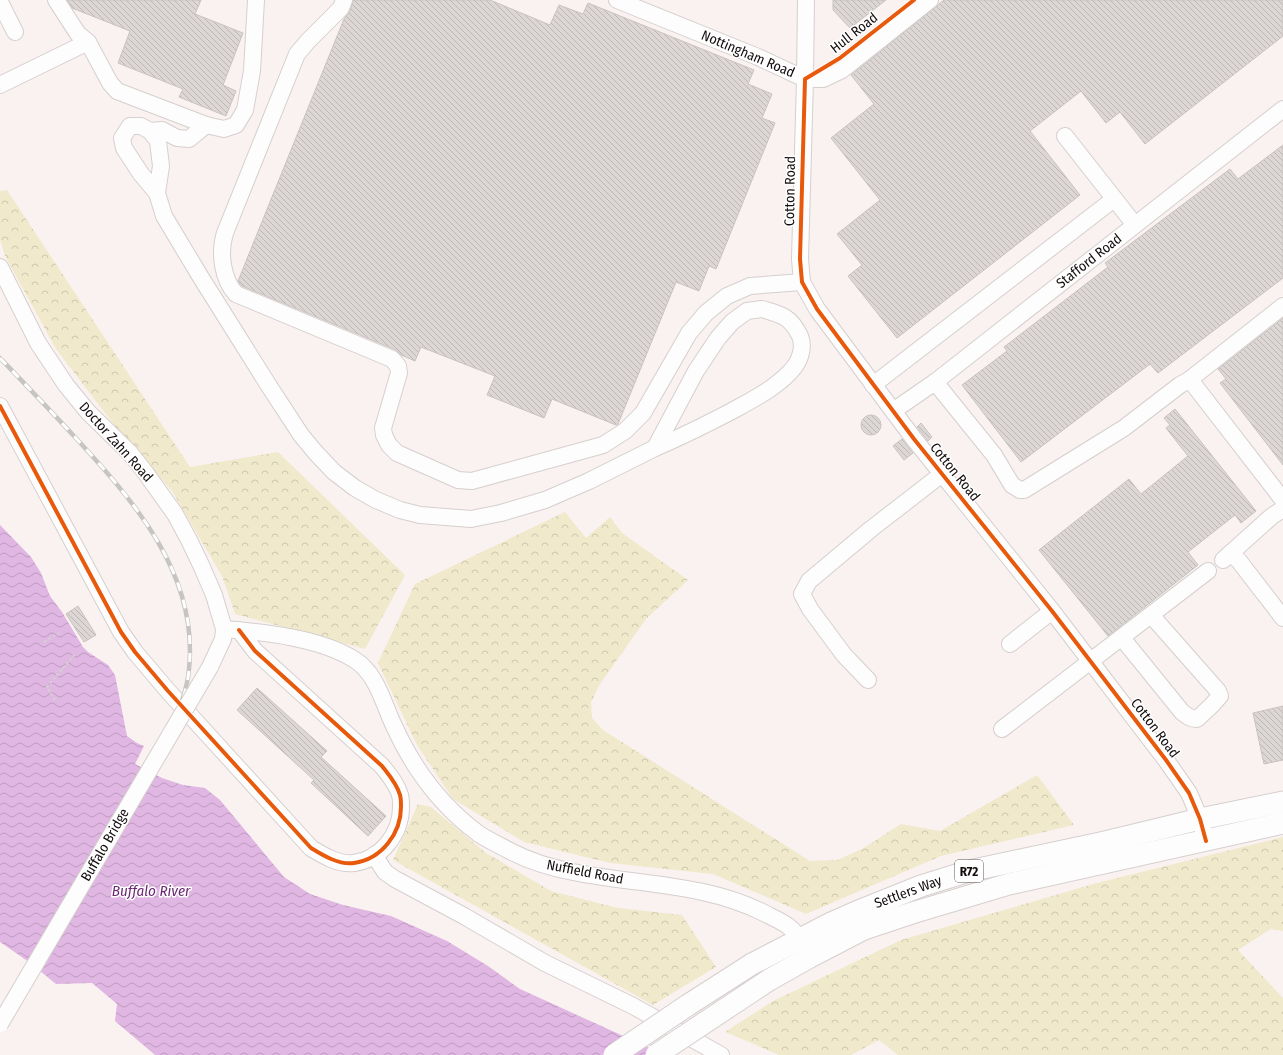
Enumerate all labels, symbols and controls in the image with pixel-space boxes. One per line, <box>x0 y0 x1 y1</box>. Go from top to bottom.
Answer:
street label: Hull Road <box>827 9 881 57</box>
street label: Nottingham Road <box>699 27 797 81</box>
street label: Cotton Road <box>781 156 799 226</box>
street label: Stafford Road <box>1053 230 1125 292</box>
street label: Doctor Zahn Road <box>76 399 156 485</box>
street label: Cotton Road <box>926 439 984 505</box>
street label: Cotton Road <box>1127 695 1183 761</box>
street label: Buffalo Bridge <box>77 806 133 884</box>
street label: Nuffield Road <box>545 856 625 888</box>
road number: R72 <box>955 860 983 882</box>
street label: Settlers Way <box>872 872 945 912</box>
water label: Buffalo River <box>112 882 191 900</box>

